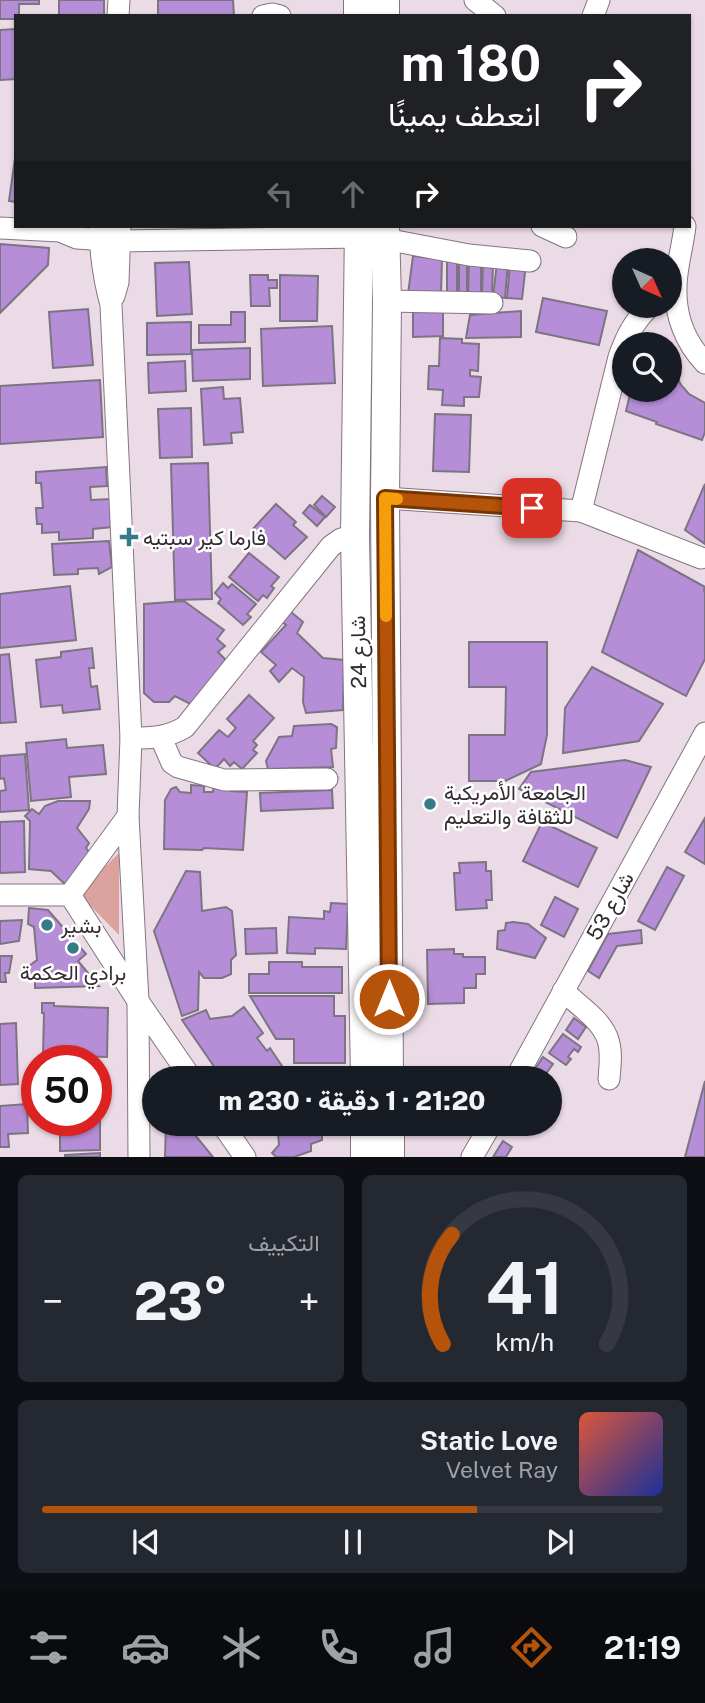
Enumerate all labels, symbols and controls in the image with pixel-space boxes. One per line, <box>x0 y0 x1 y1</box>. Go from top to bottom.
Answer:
text: 180 m <box>401 34 541 92</box>
icon: right <box>565 42 656 133</box>
text: انعطف يمينًا <box>388 96 541 133</box>
icon: left <box>261 175 299 213</box>
icon: ahead <box>334 175 372 213</box>
icon: right <box>407 175 445 213</box>
north arrow <box>612 248 682 318</box>
map controls <box>612 248 682 402</box>
button: search <box>612 332 682 402</box>
pin <box>502 478 562 538</box>
icon: arrive <box>513 489 551 527</box>
place label: فارما كير سبتيه <box>143 525 266 551</box>
marker: فارما كير سبتيه <box>121 529 137 545</box>
street label: شارع 24 <box>345 615 373 689</box>
place label: الجامعة الأمريكية للثقافة والتعليم <box>444 780 586 831</box>
marker: الجامعة الأمريكية للثقافة والتعليم <box>422 796 438 812</box>
street label: شارع 53 <box>581 868 641 945</box>
place label: بشير <box>60 913 101 939</box>
marker: بشير <box>39 917 55 933</box>
marker: برادي الحكمة <box>65 940 81 956</box>
place label: برادي الحكمة <box>20 960 126 990</box>
position arrow <box>352 962 426 1036</box>
speed limit sign: 50 <box>21 1045 112 1136</box>
text: 21:20 · 1 دقيقة · 230 m <box>218 1085 486 1116</box>
text: التكييف <box>248 1229 320 1256</box>
text: 41 <box>485 1246 564 1331</box>
text: 23° <box>134 1271 228 1332</box>
text: − <box>42 1279 63 1324</box>
text: + <box>298 1279 319 1324</box>
text: km/h <box>495 1327 554 1357</box>
text: Static Love <box>420 1425 558 1456</box>
text: Velvet Ray <box>446 1456 558 1483</box>
icon: previous <box>127 1523 165 1561</box>
icon: pause <box>334 1523 372 1561</box>
icon: next <box>541 1523 579 1561</box>
icon: filters <box>24 1623 73 1672</box>
icon: car <box>121 1623 170 1672</box>
icon: climate <box>217 1623 266 1672</box>
icon: phone <box>314 1623 363 1672</box>
icon: music <box>410 1623 459 1672</box>
icon: directions <box>507 1623 556 1672</box>
text: 21:19 <box>604 1629 681 1666</box>

